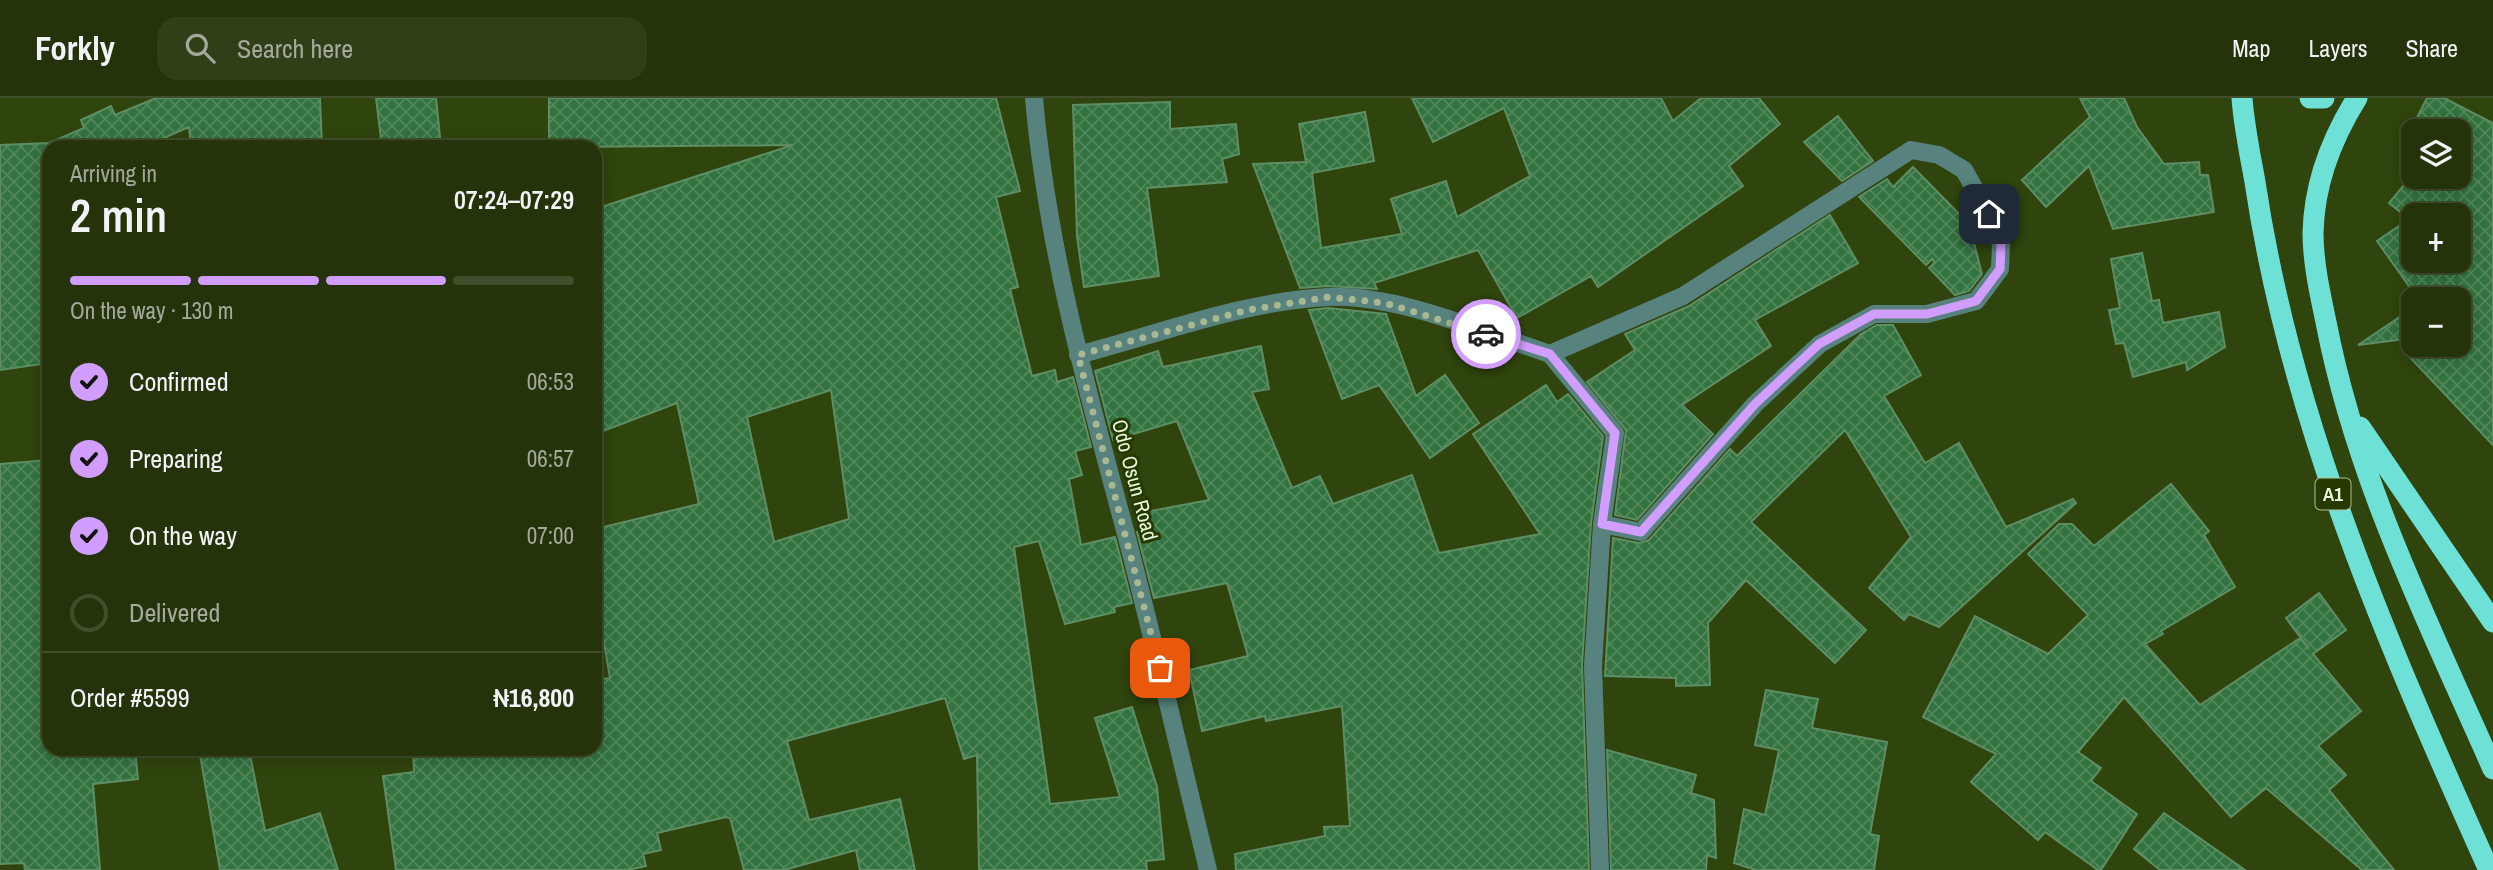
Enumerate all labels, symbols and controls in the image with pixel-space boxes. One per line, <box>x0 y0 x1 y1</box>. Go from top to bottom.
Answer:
search box <box>157 17 647 80</box>
text: Forkly <box>35 26 115 70</box>
icon: search <box>181 29 219 67</box>
text: Search here <box>237 31 353 66</box>
text: Map <box>2232 32 2270 64</box>
text: Layers <box>2308 32 2367 64</box>
text: Share <box>2405 32 2458 64</box>
map controls <box>2401 119 2471 357</box>
button: layers <box>2401 119 2471 189</box>
text: Arriving in <box>70 158 157 189</box>
text: 07:24–07:29 <box>454 182 574 217</box>
text: 2 min <box>70 184 167 246</box>
pin <box>1959 184 2019 244</box>
icon: home <box>1970 195 2008 233</box>
button: + <box>2401 203 2471 273</box>
button: − <box>2401 287 2471 357</box>
text: On the way · 130 m <box>70 295 234 326</box>
courier <box>1451 299 1521 369</box>
icon: car <box>1467 315 1505 353</box>
icon: check <box>70 363 108 401</box>
text: Confirmed <box>129 364 229 399</box>
text: 06:53 <box>527 366 574 397</box>
street label: Odo Osun Road <box>1105 416 1165 544</box>
icon: check <box>70 440 108 478</box>
text: Preparing <box>129 441 223 476</box>
text: 06:57 <box>527 443 574 474</box>
road number: A1 <box>2316 478 2350 510</box>
icon: check <box>70 517 108 555</box>
text: On the way <box>129 518 237 553</box>
text: 07:00 <box>527 520 574 551</box>
text: Delivered <box>129 595 220 630</box>
pin <box>1130 638 1190 698</box>
icon: bag <box>1141 649 1179 687</box>
text: Order #5599 <box>70 680 190 715</box>
text: ₦16,800 <box>493 680 574 715</box>

